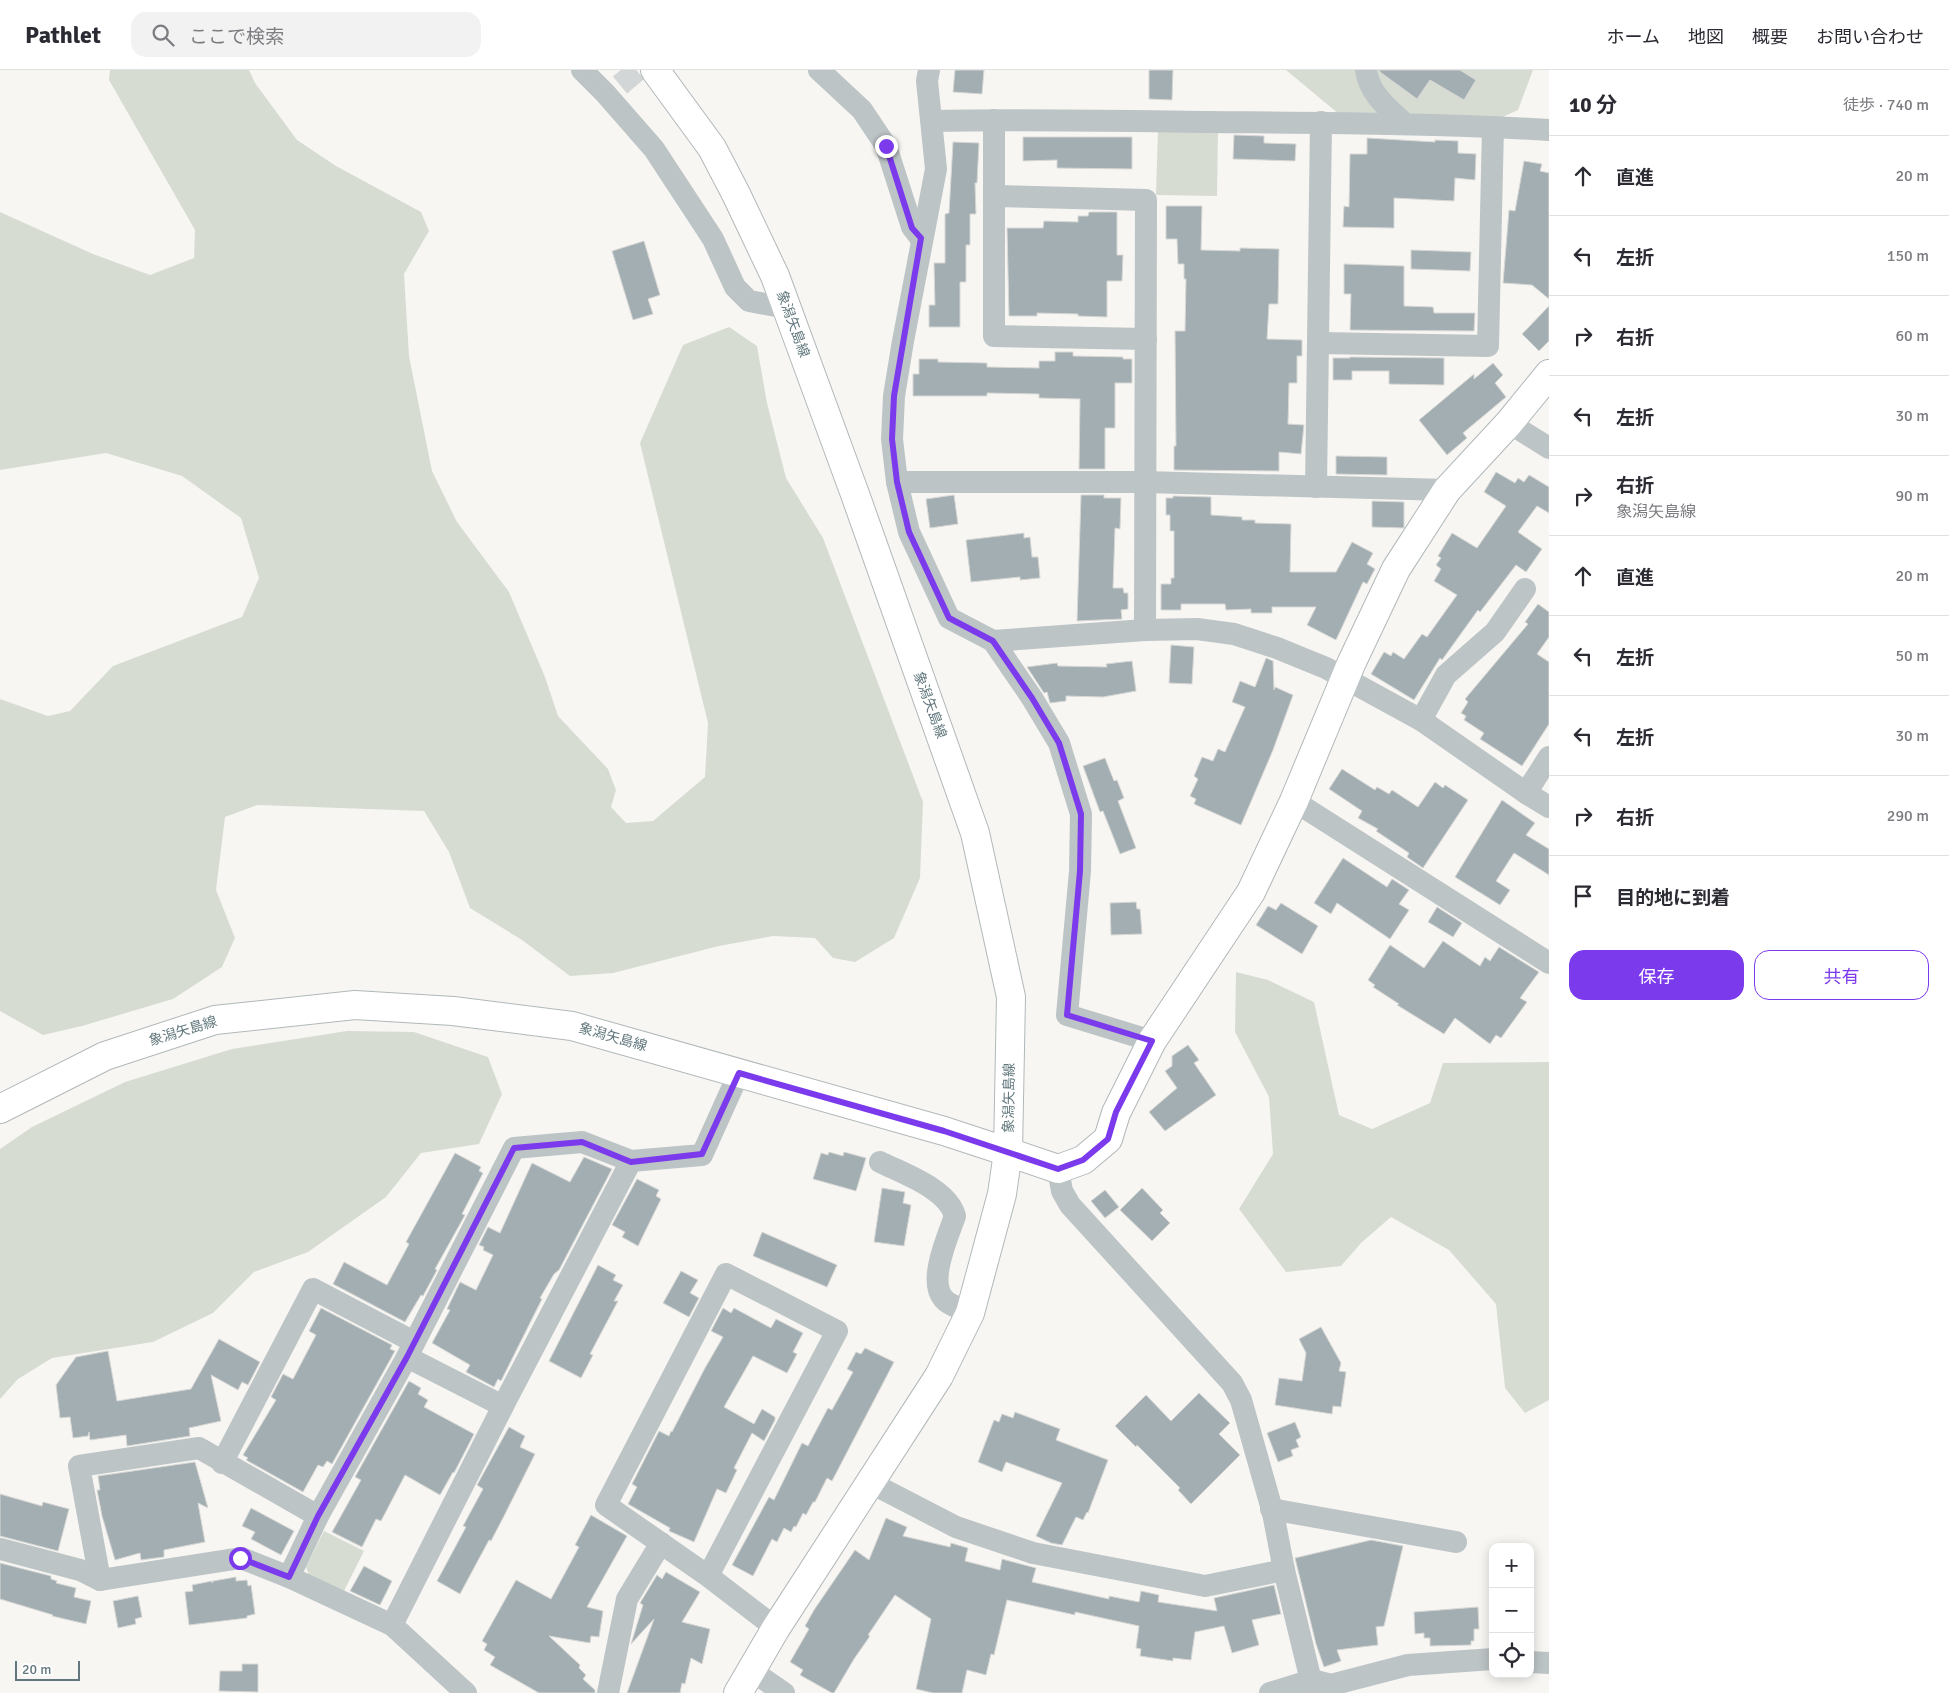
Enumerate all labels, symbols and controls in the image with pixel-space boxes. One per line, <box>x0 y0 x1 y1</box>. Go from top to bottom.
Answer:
search box <box>131 12 481 57</box>
text: Pathlet <box>25 20 101 50</box>
icon: search <box>149 21 177 49</box>
text: ここで検索 <box>189 25 284 49</box>
text: ホーム <box>1607 26 1660 48</box>
text: 地図 <box>1688 26 1724 48</box>
text: 概要 <box>1752 26 1788 48</box>
text: お問い合わせ <box>1816 26 1924 48</box>
text: 10 分 <box>1569 92 1617 118</box>
text: 徒歩 · 740 m <box>1843 95 1929 115</box>
route end <box>875 135 898 158</box>
icon: ahead <box>1569 162 1597 190</box>
text: 直進 <box>1616 166 1654 190</box>
text: 20 m <box>1895 166 1929 186</box>
icon: left <box>1569 242 1597 270</box>
text: 左折 <box>1616 246 1654 270</box>
text: 150 m <box>1887 246 1929 266</box>
street label: 象潟矢島線 <box>773 288 813 360</box>
icon: right <box>1569 322 1597 350</box>
text: 右折 <box>1616 326 1654 350</box>
text: 60 m <box>1895 326 1929 346</box>
icon: left <box>1569 402 1597 430</box>
text: 左折 <box>1616 406 1654 430</box>
text: 30 m <box>1895 406 1929 426</box>
text: 右折 <box>1616 474 1654 498</box>
icon: right <box>1569 482 1597 510</box>
text: 90 m <box>1895 486 1929 506</box>
text: 象潟矢島線 <box>1616 502 1696 522</box>
icon: ahead <box>1569 562 1597 590</box>
text: 直進 <box>1616 566 1654 590</box>
text: 20 m <box>1895 566 1929 586</box>
icon: left <box>1569 642 1597 670</box>
text: 左折 <box>1616 646 1654 670</box>
text: 50 m <box>1895 646 1929 666</box>
street label: 象潟矢島線 <box>910 669 950 741</box>
icon: left <box>1569 722 1597 750</box>
text: 左折 <box>1616 726 1654 750</box>
text: 30 m <box>1895 726 1929 746</box>
icon: right <box>1569 802 1597 830</box>
text: 右折 <box>1616 806 1654 830</box>
text: 290 m <box>1887 806 1929 826</box>
icon: arrive <box>1569 882 1597 910</box>
text: 目的地に到着 <box>1616 886 1730 910</box>
button: 保存 <box>1569 950 1744 1000</box>
button: 共有 <box>1754 950 1929 1000</box>
street label: 象潟矢島線 <box>147 1013 219 1049</box>
street label: 象潟矢島線 <box>577 1019 649 1055</box>
street label: 象潟矢島線 <box>1000 1063 1018 1133</box>
map controls <box>1489 1543 1534 1678</box>
button: + <box>1489 1543 1534 1588</box>
route start <box>229 1547 252 1570</box>
button: − <box>1489 1588 1534 1633</box>
button: locate <box>1489 1633 1534 1678</box>
scale bar <box>15 1658 80 1681</box>
text: 20 m <box>22 1661 51 1678</box>

